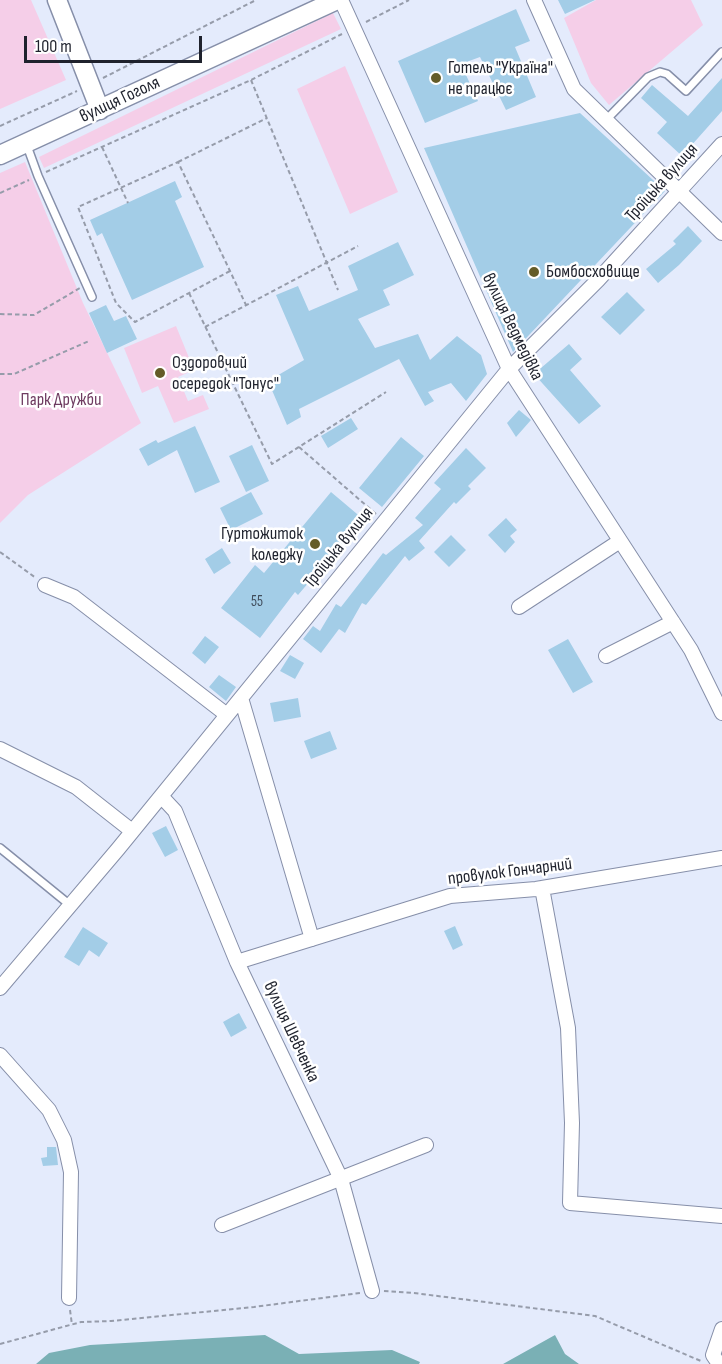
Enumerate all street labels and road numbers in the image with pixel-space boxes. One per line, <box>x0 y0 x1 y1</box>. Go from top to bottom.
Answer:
street label: вулиця Гоголя <box>76 72 164 128</box>
street label: Троїцька вулиця <box>621 139 703 227</box>
street label: вулиця Ведмедівка <box>477 270 547 384</box>
street label: Троїцька вулиця <box>300 503 378 593</box>
street label: провулок Гончарний <box>447 854 573 890</box>
street label: вулиця Шевченка <box>258 978 324 1086</box>

